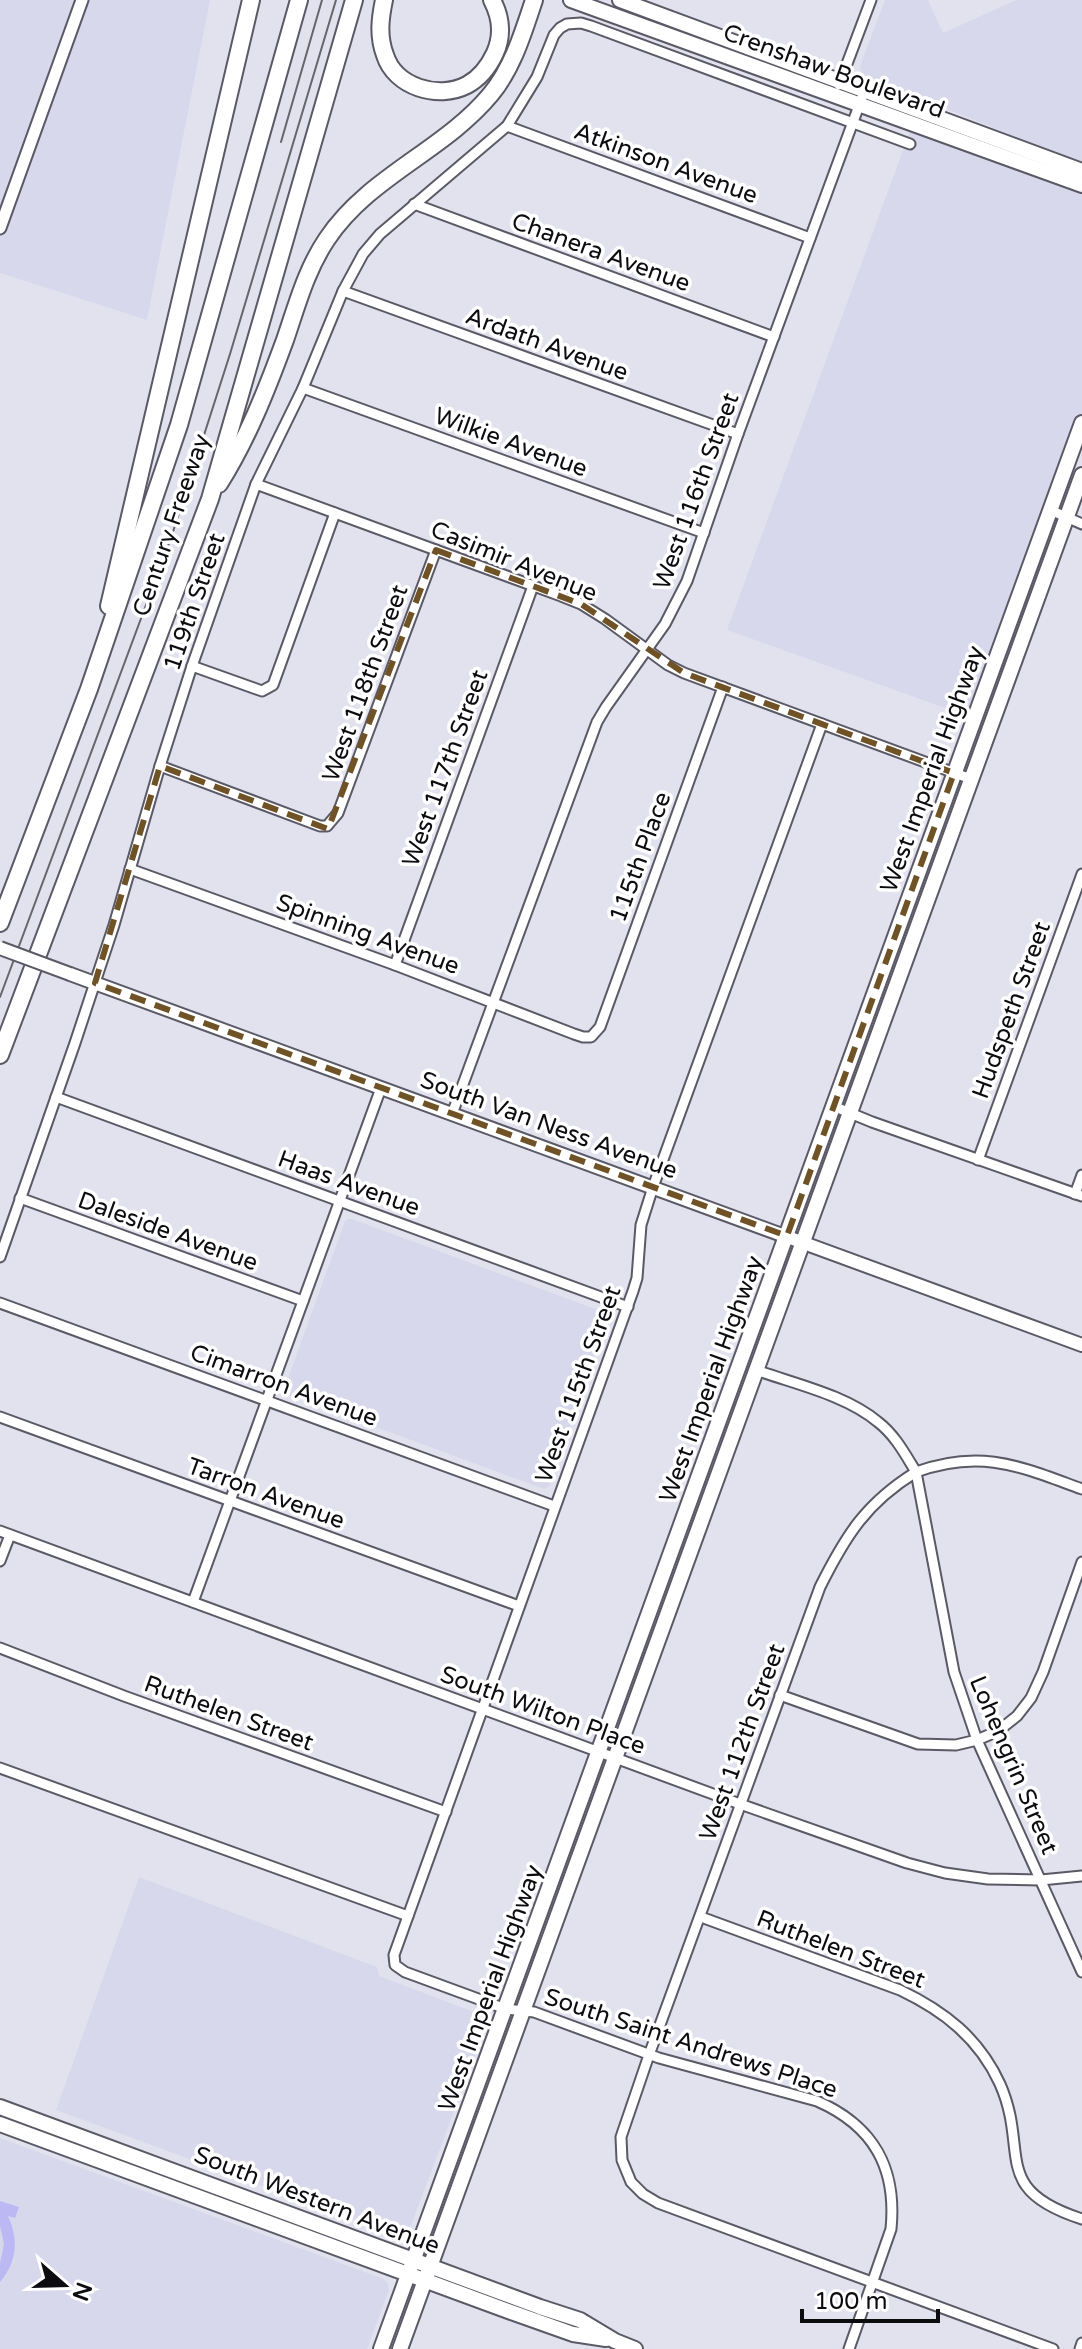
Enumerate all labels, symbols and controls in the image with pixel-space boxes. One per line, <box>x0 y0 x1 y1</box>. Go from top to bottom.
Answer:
street label: Crenshaw Boulevard <box>719 18 948 125</box>
street label: Atkinson Avenue <box>570 117 761 210</box>
street label: Chanera Avenue <box>508 207 694 298</box>
street label: Ardath Avenue <box>462 302 632 387</box>
street label: West 116th Street <box>647 389 746 594</box>
street label: Wilkie Avenue <box>430 401 591 484</box>
street label: Century Freeway <box>127 430 216 620</box>
street label: Casimir Avenue <box>426 515 601 608</box>
street label: 119th Street <box>157 529 232 675</box>
street label: West 118th Street <box>316 581 415 786</box>
street label: West Imperial Highway <box>874 642 991 896</box>
street label: West 117th Street <box>396 666 495 871</box>
street label: 115th Place <box>603 788 678 926</box>
street label: Spinning Avenue <box>272 888 463 981</box>
street label: Hudspeth Street <box>966 918 1057 1103</box>
street label: South Van Ness Avenue <box>416 1065 681 1186</box>
street label: Haas Avenue <box>274 1144 424 1223</box>
street label: Daleside Avenue <box>74 1185 262 1277</box>
street label: West Imperial Highway <box>653 1252 770 1506</box>
street label: West 115th Street <box>529 1282 628 1487</box>
street label: Cimarron Avenue <box>186 1338 382 1433</box>
street label: Tarron Avenue <box>183 1452 349 1535</box>
street label: West 112th Street <box>693 1640 792 1845</box>
street label: South Wilton Place <box>436 1660 649 1761</box>
street label: Ruthelen Street <box>140 1669 317 1758</box>
street label: Lohengrin Street <box>963 1672 1064 1859</box>
street label: West Imperial Highway <box>432 1861 549 2115</box>
street label: Ruthelen Street <box>752 1904 929 1995</box>
street label: South Saint Andrews Place <box>541 1982 841 2105</box>
street label: South Western Avenue <box>190 2140 444 2261</box>
north arrow <box>24 2245 104 2325</box>
scale bar <box>802 2273 938 2323</box>
text: N <box>67 2279 97 2304</box>
text: 100 m <box>814 2287 888 2316</box>

